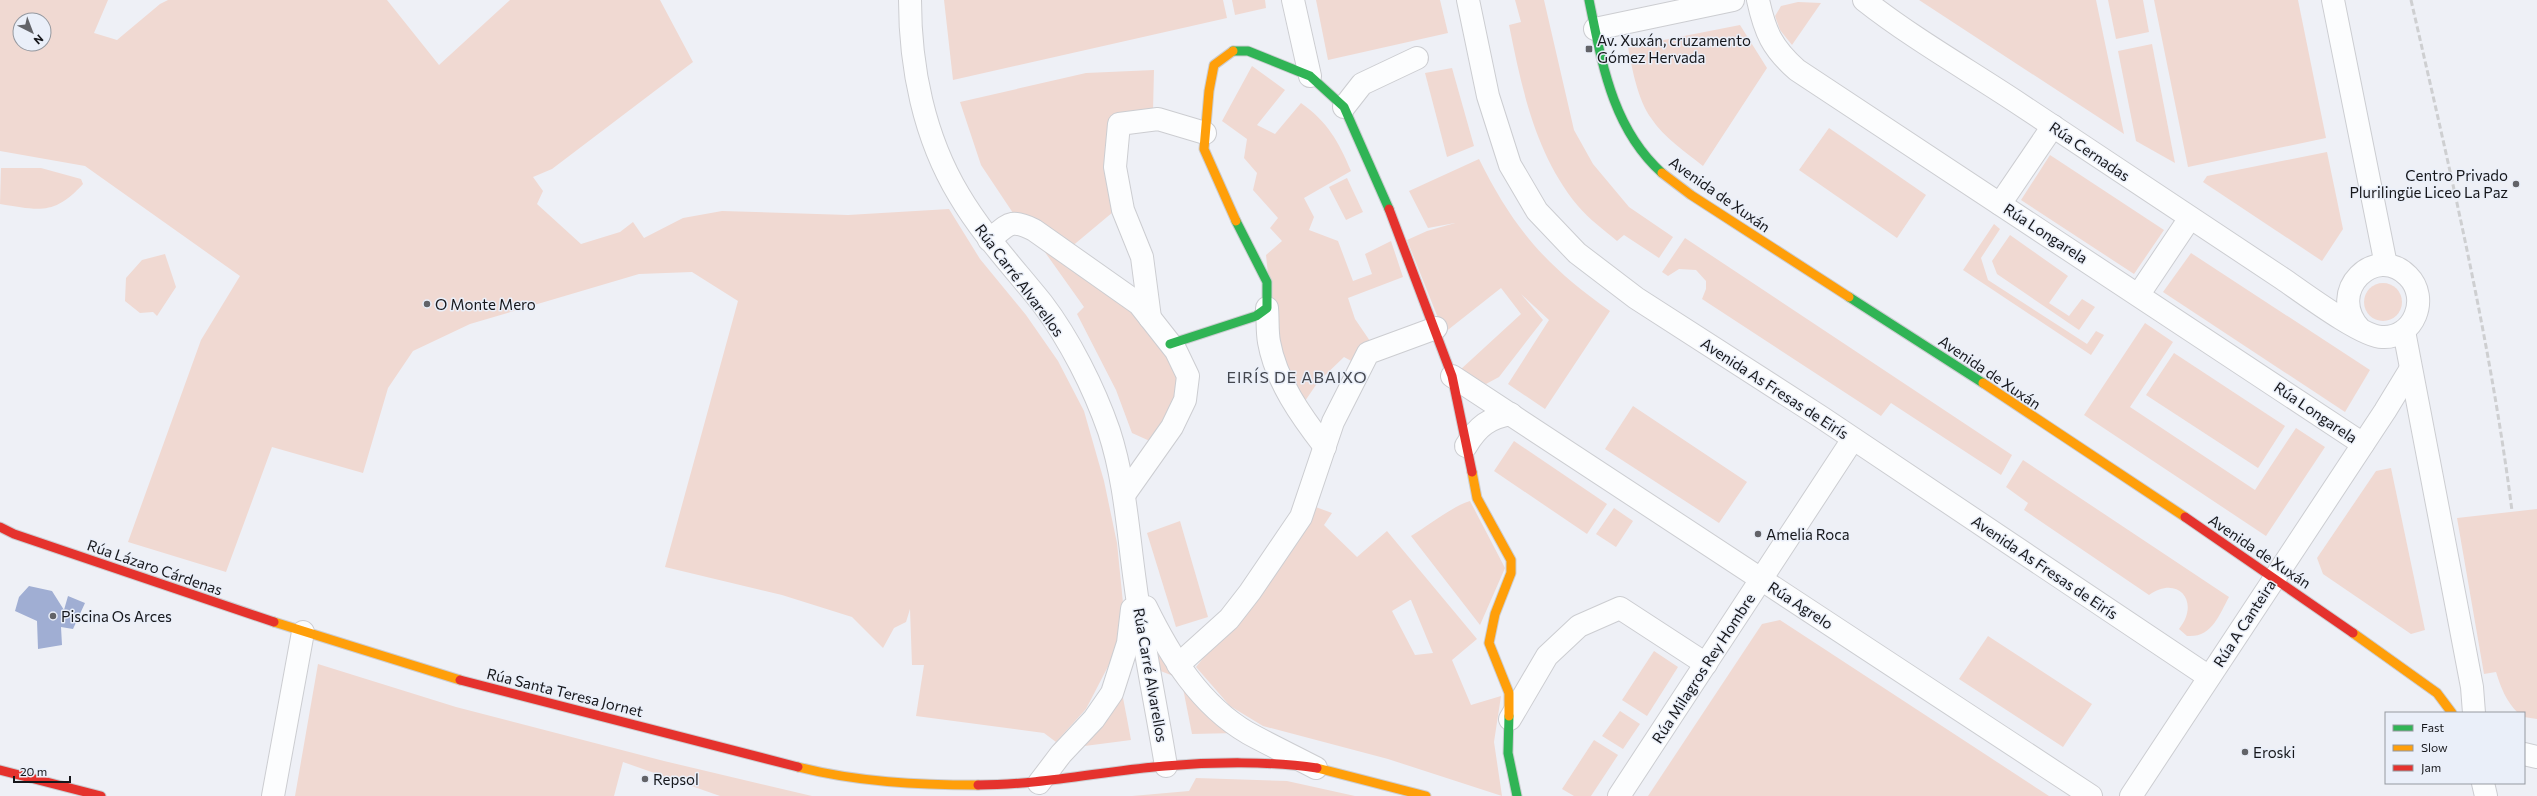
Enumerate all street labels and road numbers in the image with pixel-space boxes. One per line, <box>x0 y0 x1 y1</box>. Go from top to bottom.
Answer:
street label: Rúa Cernadas <box>2046 118 2134 185</box>
street label: Avenida de Xuxán <box>1666 152 1774 236</box>
street label: Rúa Longarela <box>2001 199 2091 267</box>
street label: Rúa Carré Alvarellos <box>972 220 1068 340</box>
street label: Avenida de Xuxán <box>1936 331 2044 413</box>
street label: Avenida As Fresas de Eirís <box>1698 334 1852 443</box>
street label: Rúa Longarela <box>2271 378 2361 446</box>
street label: Avenida de Xuxán <box>2206 510 2314 592</box>
street label: Avenida As Fresas de Eirís <box>1969 511 2122 623</box>
street label: Rúa Lázaro Cárdenas <box>85 535 225 599</box>
street label: Rúa A Canteira <box>2209 576 2279 670</box>
street label: Rúa Agrelo <box>1765 577 1837 633</box>
street label: Rúa Milagros Rey Hombre <box>1648 590 1758 746</box>
street label: Rúa Carré Alvarellos <box>1130 606 1172 744</box>
street label: Rúa Santa Teresa Jornet <box>485 664 645 720</box>

